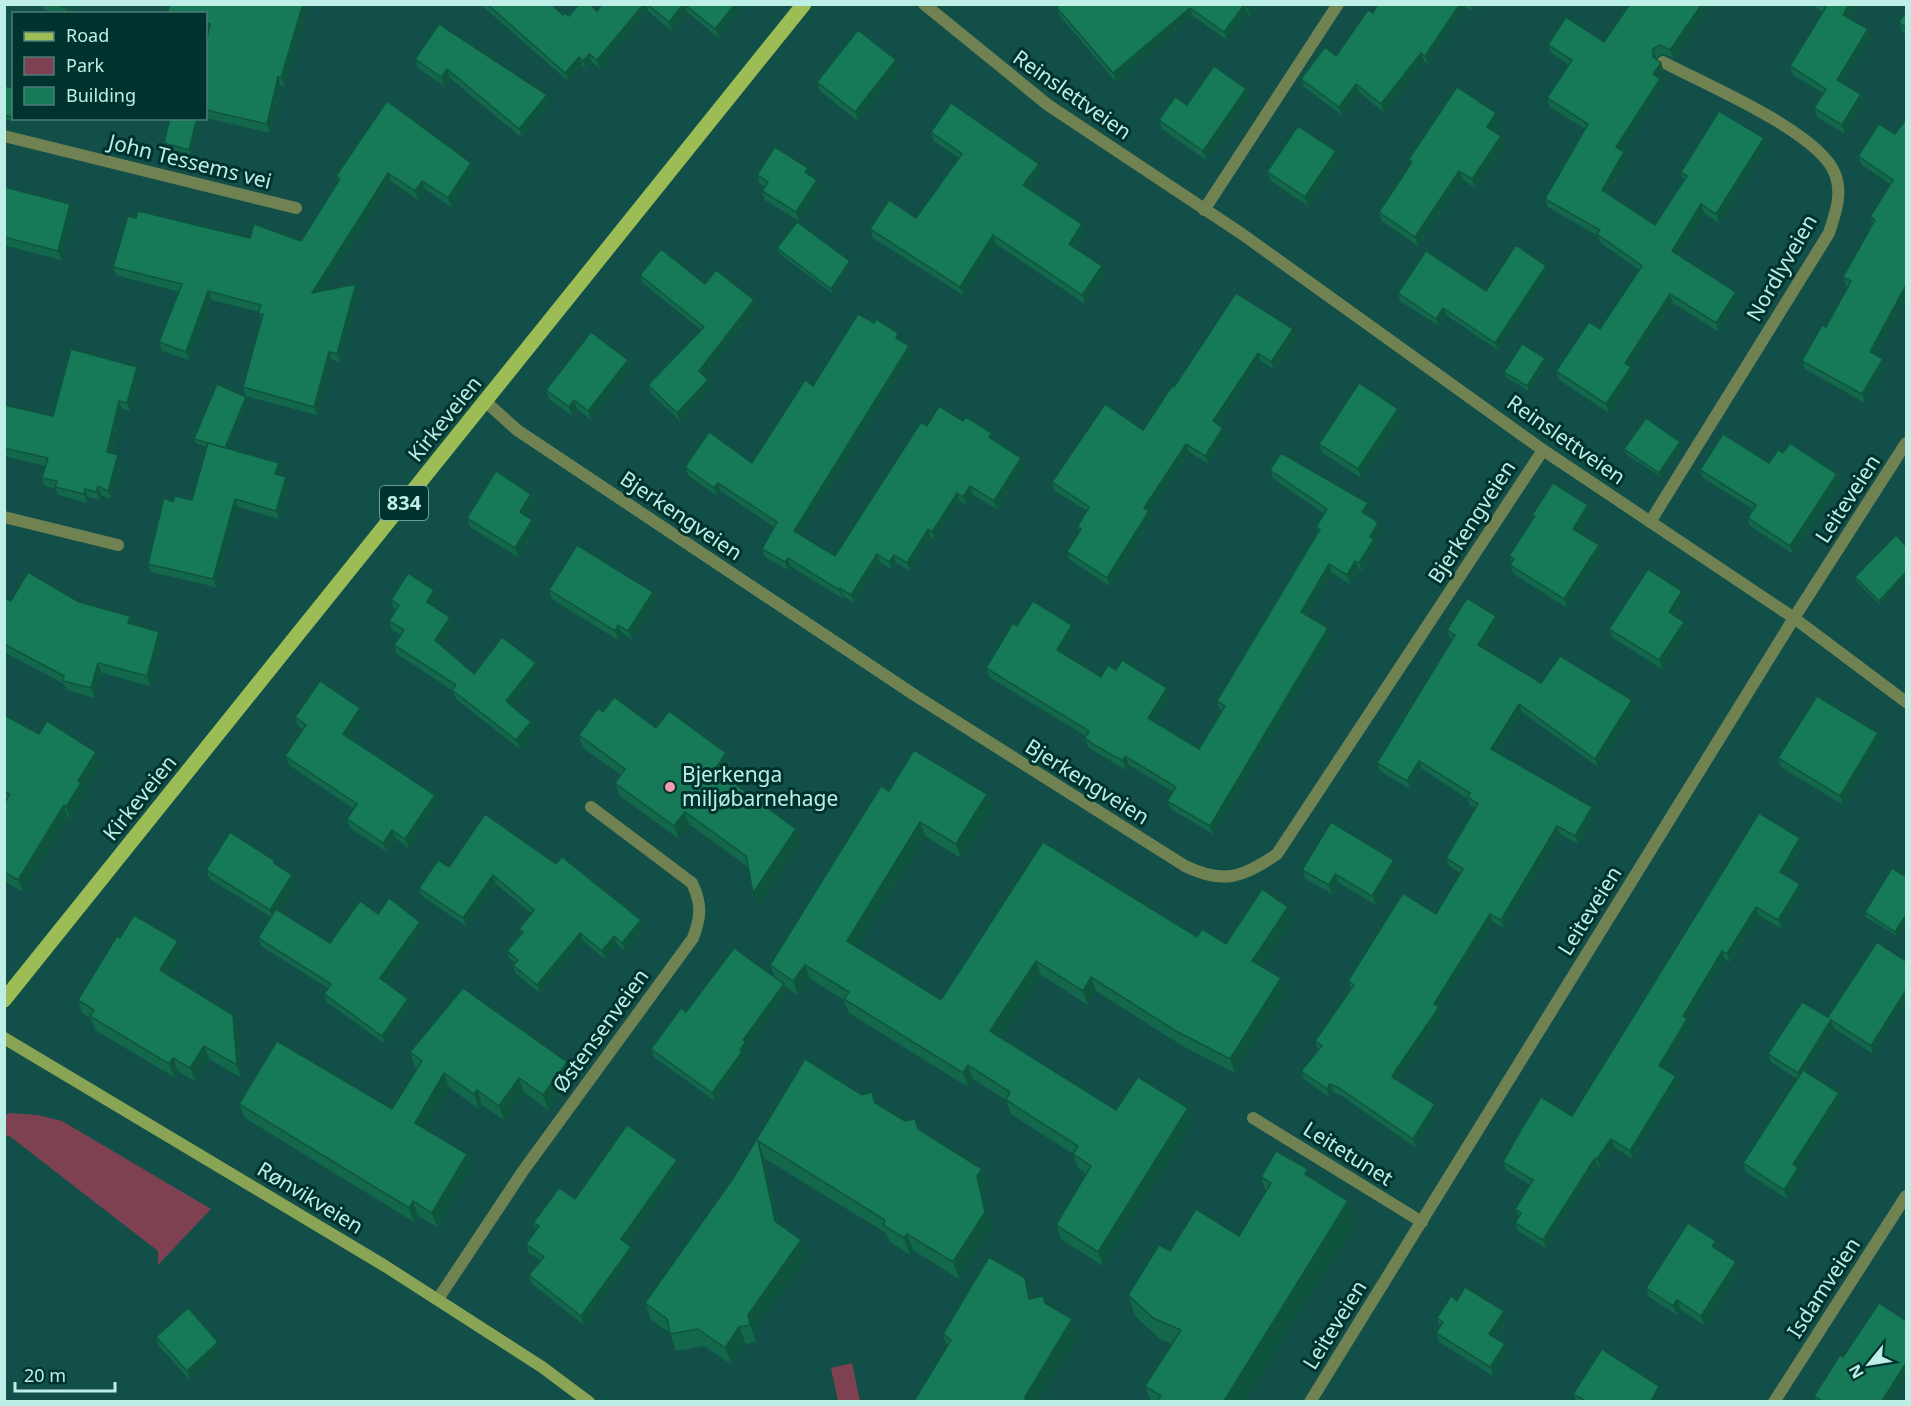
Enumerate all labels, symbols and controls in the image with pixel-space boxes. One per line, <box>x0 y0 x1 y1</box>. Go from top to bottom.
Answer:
legend <box>12 12 207 120</box>
text: Road <box>66 23 109 47</box>
street label: Reinslettveien <box>1008 43 1137 145</box>
text: Park <box>66 53 104 77</box>
text: Building <box>66 83 136 107</box>
street label: John Tessems vei <box>104 127 275 195</box>
street label: Nordlyveien <box>1739 209 1823 326</box>
street label: Kirkeveien <box>401 370 487 467</box>
street label: Reinslettveien <box>1502 388 1631 490</box>
street label: Leiteveien <box>1808 449 1886 548</box>
street label: Bjerkengveien <box>1421 455 1521 588</box>
street label: Bjerkengveien <box>615 464 748 566</box>
road number: 834 <box>380 486 428 520</box>
street label: Bjerkengveien <box>1020 732 1155 830</box>
street label: Kirkeveien <box>96 749 182 846</box>
place label: Bjerkenga miljøbarnehage <box>682 760 838 812</box>
marker: Bjerkenga miljøbarnehage <box>663 780 677 794</box>
street label: Leiteveien <box>1551 861 1628 960</box>
street label: Østensenveien <box>546 963 655 1098</box>
street label: Leitetunet <box>1298 1115 1399 1192</box>
street label: Rønvikveien <box>252 1155 369 1240</box>
street label: Isdamveien <box>1780 1232 1866 1343</box>
street label: Leiteveien <box>1296 1275 1373 1374</box>
north arrow <box>1839 1334 1899 1394</box>
scale bar <box>15 1355 116 1393</box>
text: N <box>1843 1360 1869 1383</box>
text: 20 m <box>24 1363 66 1387</box>

